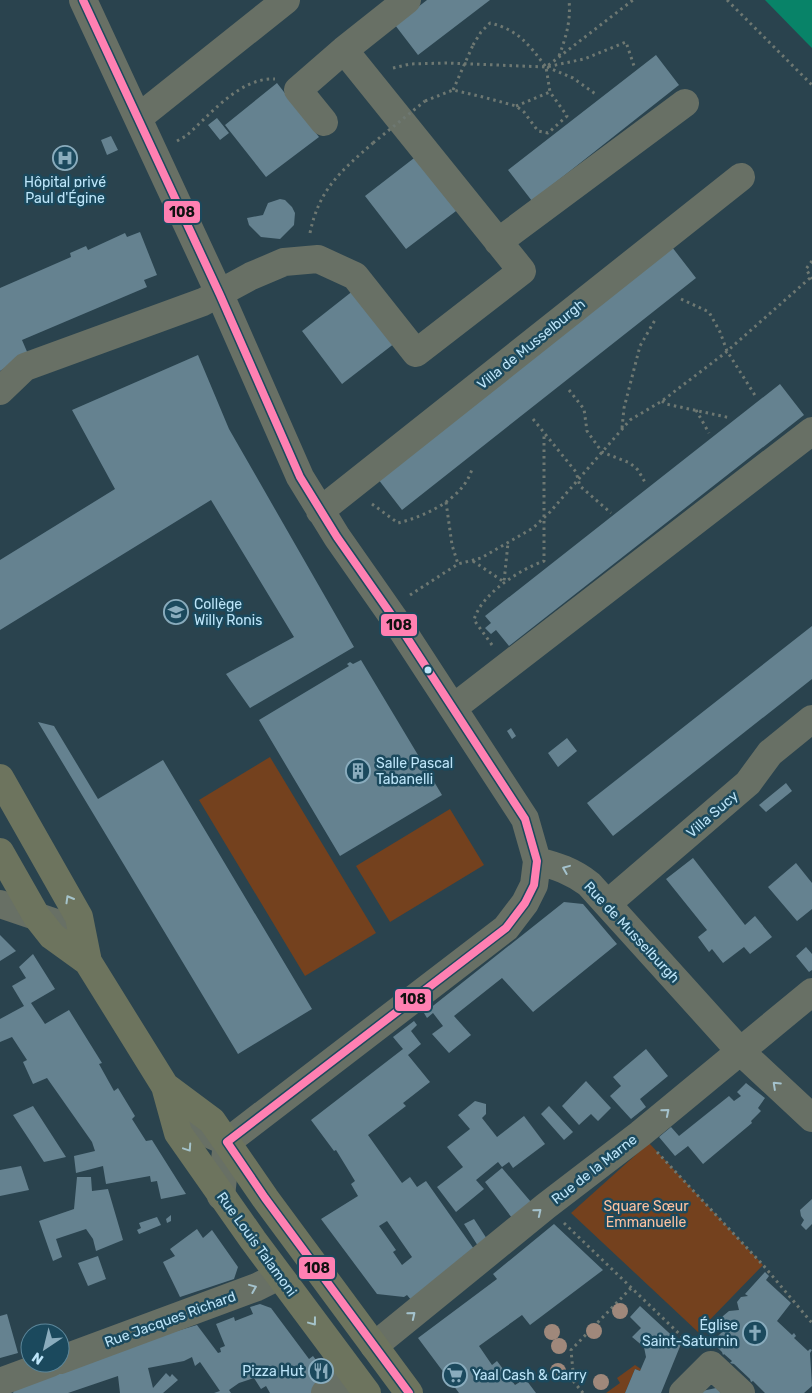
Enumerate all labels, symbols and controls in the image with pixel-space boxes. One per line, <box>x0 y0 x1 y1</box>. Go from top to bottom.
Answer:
hospital icon: Hôpital privé Paul d'Égine <box>52 145 78 171</box>
place label: Hôpital privé Paul d'Égine <box>24 174 106 207</box>
line badge: 108 <box>163 200 201 224</box>
text: 108 <box>169 204 195 221</box>
street label: Villa de Musselburgh <box>474 296 589 393</box>
place label: Collège Willy Ronis <box>194 596 262 629</box>
school or university icon: Collège Willy Ronis <box>163 599 189 625</box>
line badge: 108 <box>380 613 418 637</box>
text: 108 <box>386 617 412 634</box>
unlabelled marker <box>423 665 433 675</box>
place label: Salle Pascal Tabanelli <box>376 755 453 788</box>
building icon: Salle Pascal Tabanelli <box>345 758 371 784</box>
street label: Villa Sucy <box>683 787 742 841</box>
one-way arrow <box>562 865 571 876</box>
street label: Rue de Musselburgh <box>580 878 683 987</box>
one-way arrow <box>65 896 75 905</box>
line badge: 108 <box>394 988 432 1012</box>
text: 108 <box>400 991 426 1008</box>
one-way arrow <box>773 1082 782 1091</box>
one-way arrow <box>660 1108 669 1117</box>
street label: Rue de la Marne <box>548 1131 640 1208</box>
one-way arrow <box>182 1142 191 1152</box>
street label: Rue Louis Talamoni <box>213 1189 300 1300</box>
park label: Square Sœur Emmanuelle <box>603 1198 689 1231</box>
one-way arrow <box>532 1210 541 1218</box>
line badge: 108 <box>298 1256 336 1280</box>
text: 108 <box>304 1260 330 1277</box>
one-way arrow <box>248 1284 257 1294</box>
street label: Rue Jacques Richard <box>102 1288 238 1351</box>
one-way arrow <box>407 1312 416 1321</box>
one-way arrow <box>307 1316 316 1326</box>
place label: Église Saint-Saturnin <box>642 1316 738 1350</box>
church icon: Église Saint-Saturnin <box>742 1320 768 1346</box>
north arrow <box>20 1323 70 1373</box>
text: N <box>29 1348 47 1368</box>
restaurant icon: Pizza Hut <box>308 1358 334 1384</box>
supermarket icon: Yaal Cash & Carry <box>442 1362 468 1388</box>
place label: Pizza Hut <box>242 1363 305 1380</box>
place label: Yaal Cash & Carry <box>472 1367 587 1384</box>

